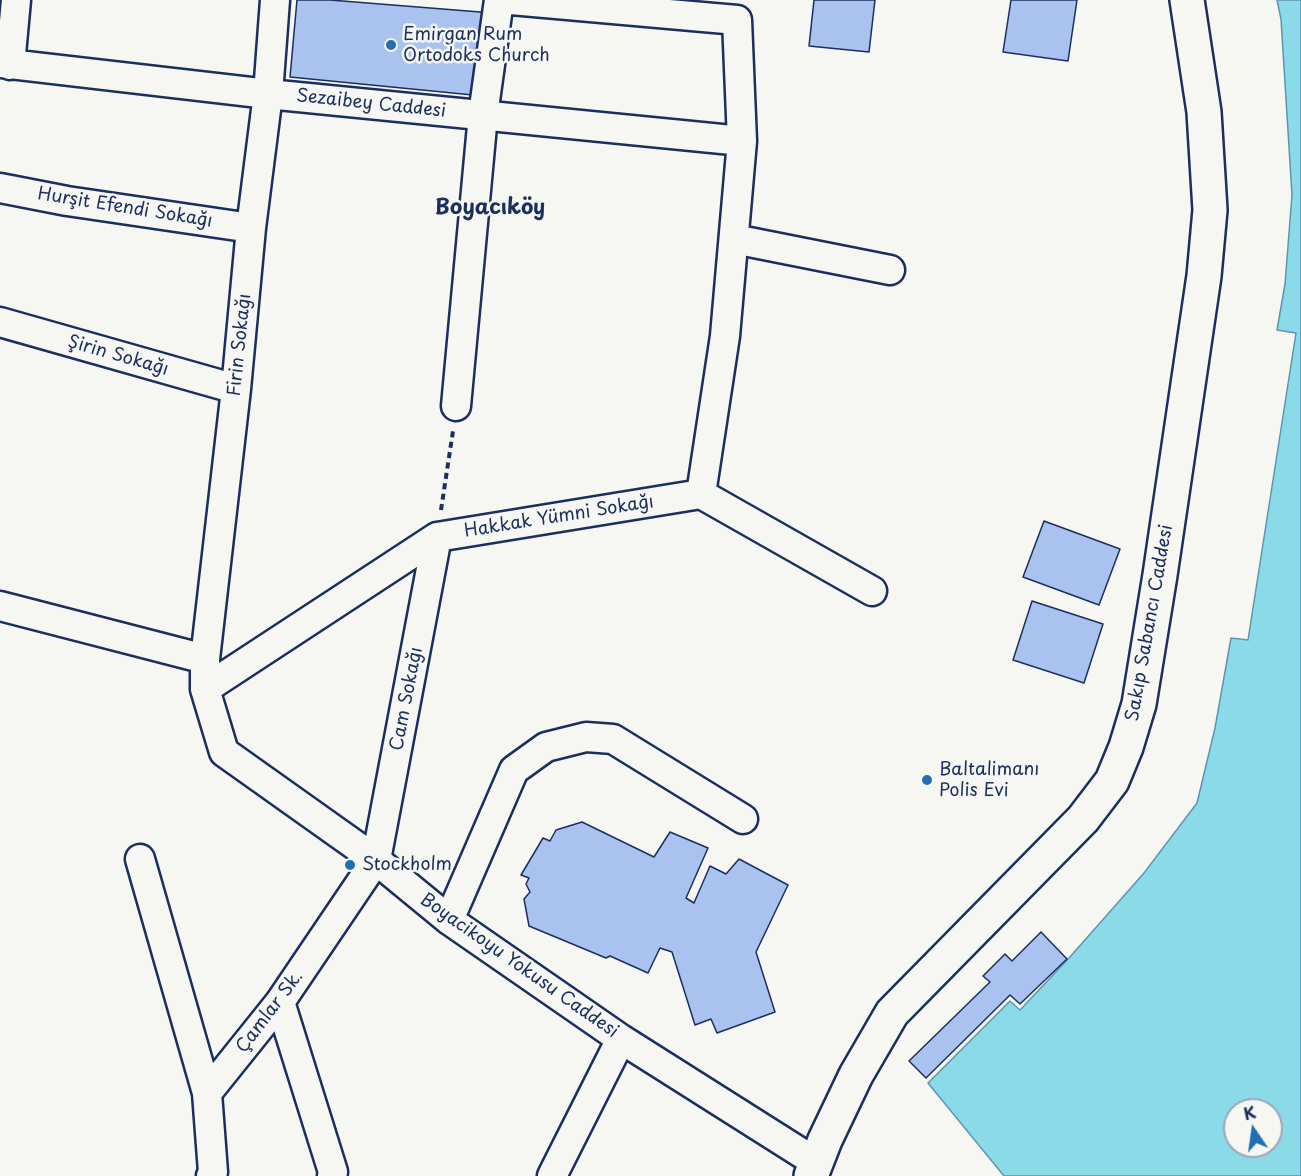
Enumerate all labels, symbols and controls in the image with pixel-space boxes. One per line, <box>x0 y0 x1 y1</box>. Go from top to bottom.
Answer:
place label: Emirgan Rum Ortodoks Church <box>403 24 550 66</box>
marker: Emirgan Rum Ortodoks Church <box>384 38 398 52</box>
street label: Sezaibey Caddesi <box>295 85 447 123</box>
street label: Hurşit Efendi Sokağı <box>36 184 214 232</box>
district label: Boyacıköy <box>435 195 545 221</box>
street label: Firin Sokağı <box>224 293 256 397</box>
street label: Şirin Sokağı <box>65 331 171 381</box>
street label: Hakkak Yümni Sokağı <box>463 491 655 543</box>
street label: Sakıp Sabancı Caddesi <box>1122 523 1178 723</box>
street label: Cam Sokağı <box>386 645 428 753</box>
place label: Baltalimanı Polis Evi <box>939 759 1039 802</box>
marker: Baltalimanı Polis Evi <box>920 773 934 787</box>
place label: Stockholm <box>362 854 452 876</box>
marker: Stockholm <box>343 858 357 872</box>
street label: Boyacikoyu Yokusu Caddesi <box>416 889 622 1043</box>
street label: Çamlar Sk. <box>232 967 308 1057</box>
north arrow <box>1223 1098 1283 1158</box>
text: K <box>1241 1099 1258 1125</box>

